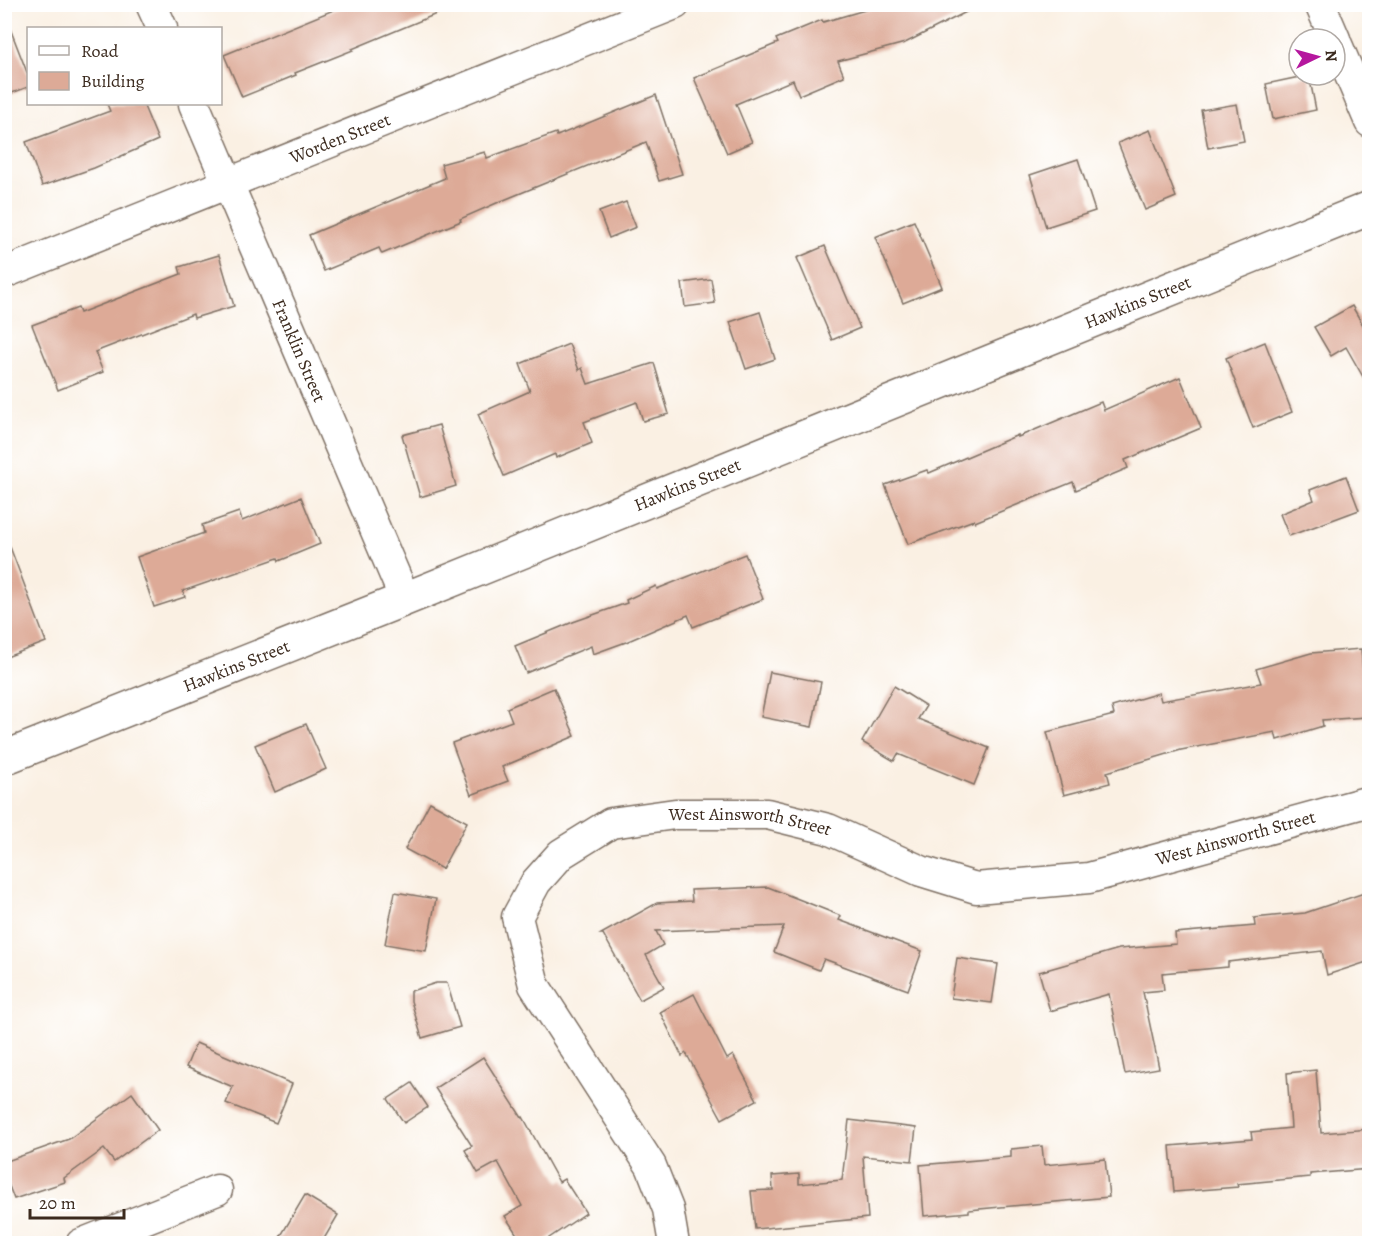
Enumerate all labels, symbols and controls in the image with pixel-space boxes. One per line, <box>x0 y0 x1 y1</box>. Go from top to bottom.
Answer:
legend <box>27 27 222 105</box>
north arrow <box>1287 27 1347 87</box>
text: Road <box>81 39 119 63</box>
text: N <box>1319 49 1342 63</box>
text: Building <box>81 69 145 93</box>
street label: Worden Street <box>285 107 394 170</box>
street label: Hawkins Street <box>1081 270 1195 334</box>
street label: Franklin Street <box>266 295 332 406</box>
street label: Hawkins Street <box>630 452 744 517</box>
street label: Hawkins Street <box>179 634 293 698</box>
street label: West Ainsworth Street <box>668 802 836 841</box>
street label: West Ainsworth Street <box>1152 805 1318 871</box>
scale bar <box>30 1182 124 1220</box>
text: 20 m <box>39 1191 76 1215</box>

